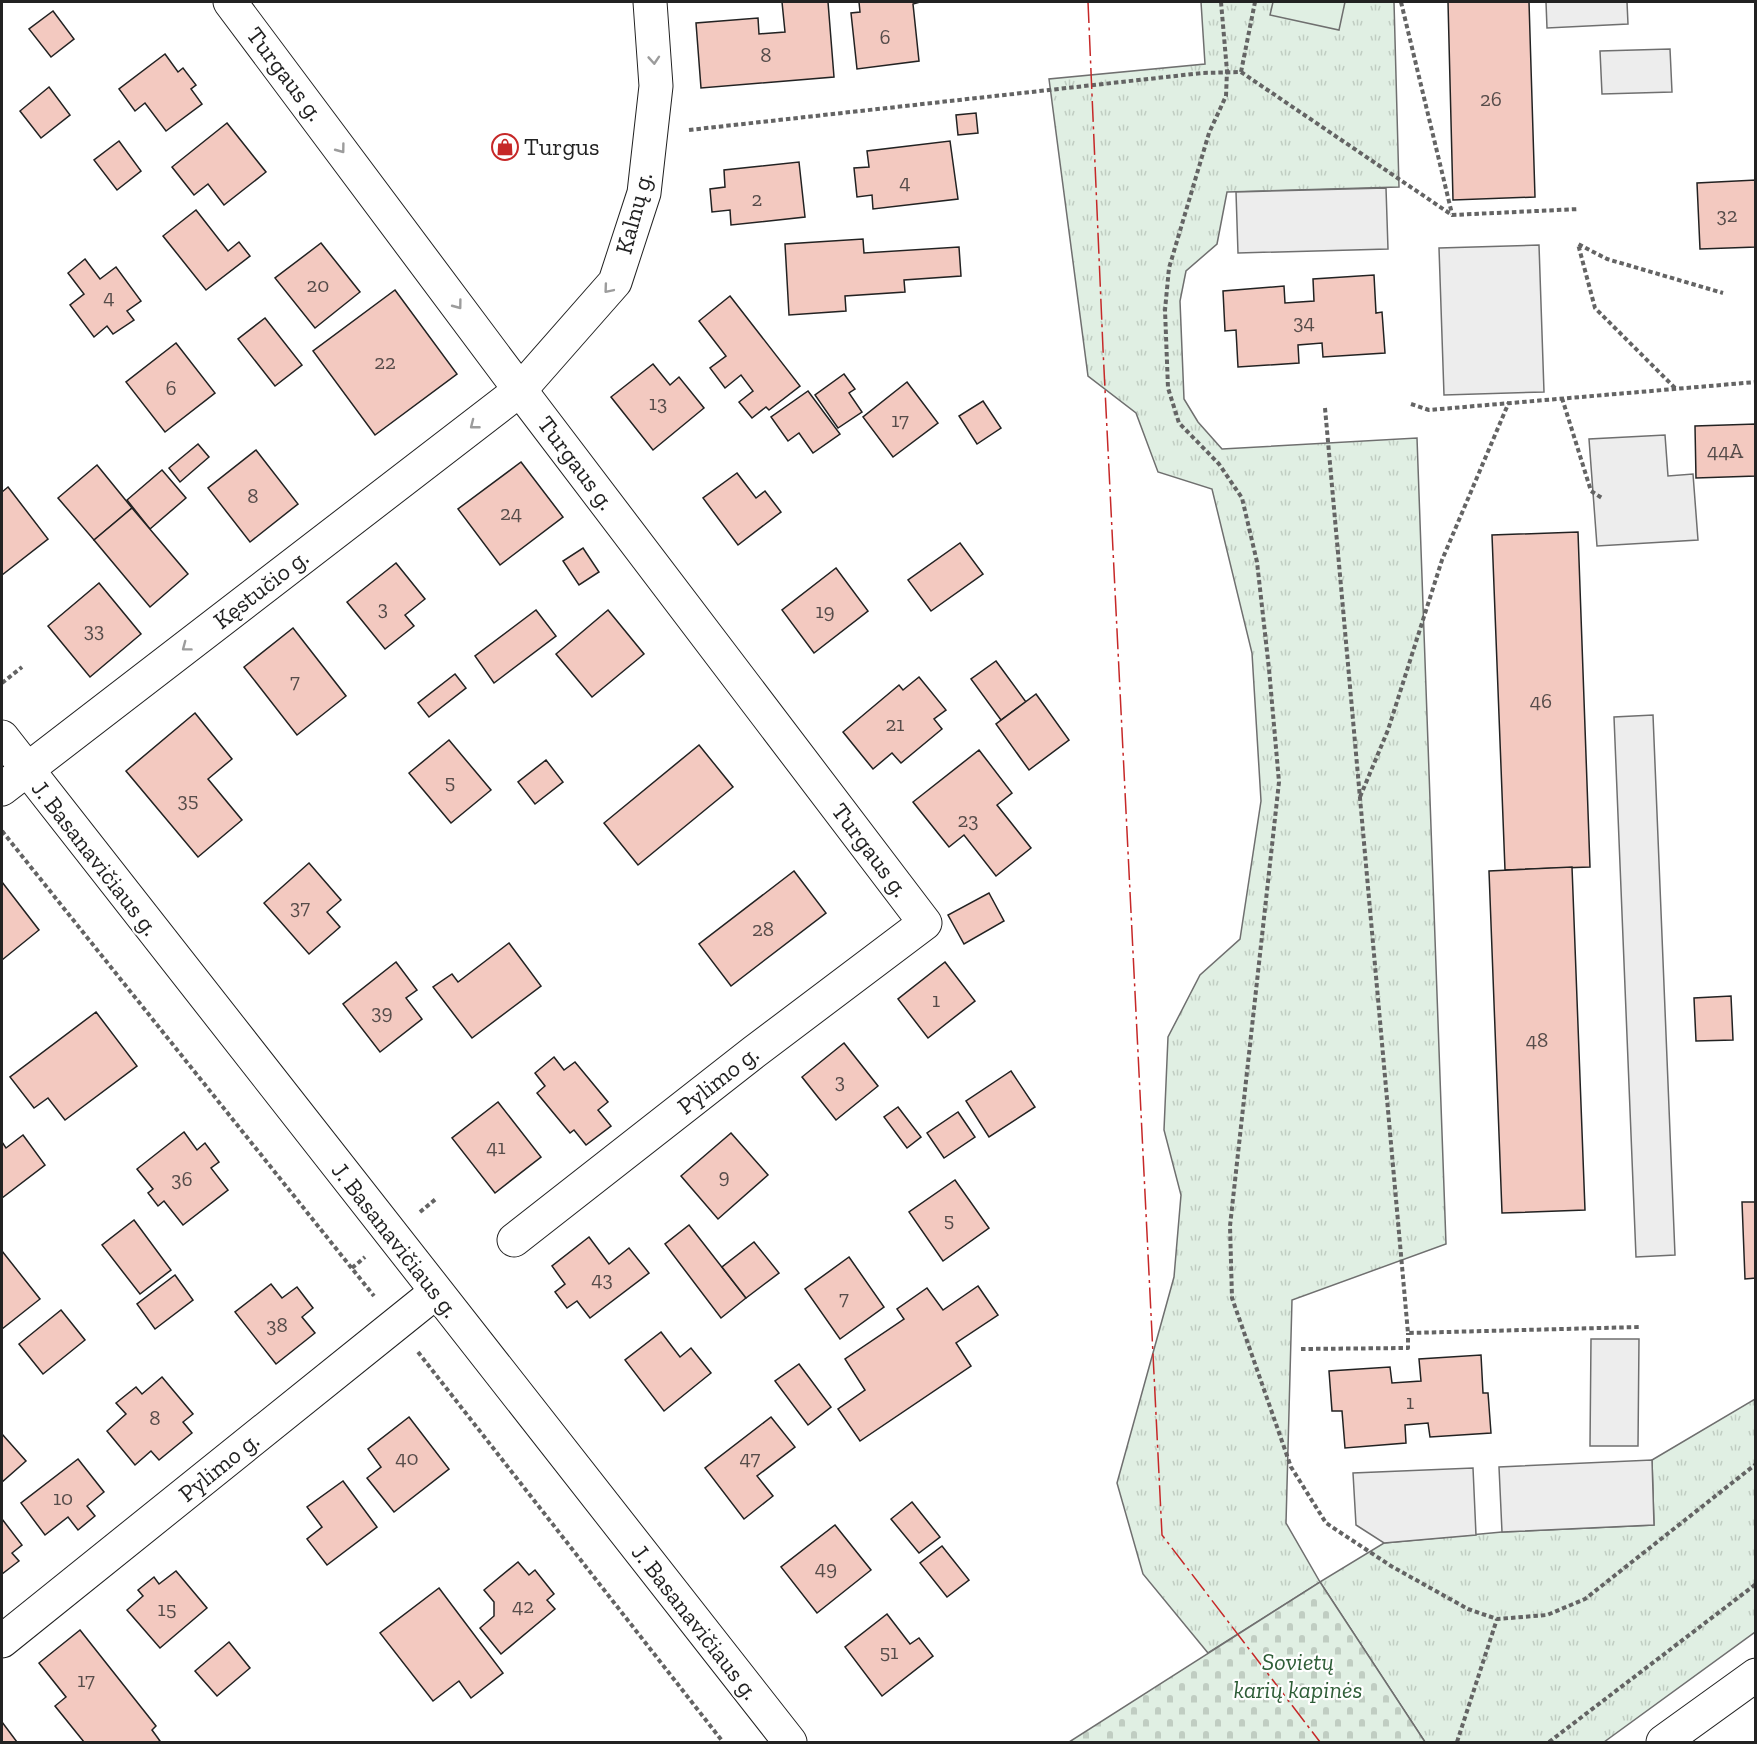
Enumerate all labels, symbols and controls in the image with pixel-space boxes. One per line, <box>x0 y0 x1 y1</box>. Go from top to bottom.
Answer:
street label: Turgaus g. <box>241 21 330 127</box>
house number: 6 <box>879 24 891 49</box>
house number: 8 <box>760 42 772 67</box>
one-way arrow <box>647 55 660 64</box>
house number: 26 <box>1480 86 1502 111</box>
shop icon: Turgus <box>490 132 520 162</box>
place label: Turgus <box>524 132 600 161</box>
one-way arrow <box>334 143 345 154</box>
street label: Kalnų g. <box>609 169 658 257</box>
house number: 4 <box>899 169 911 194</box>
house number: 2 <box>752 186 762 211</box>
house number: 32 <box>1716 202 1738 227</box>
house number: 20 <box>307 272 329 297</box>
one-way arrow <box>605 282 616 293</box>
house number: 4 <box>103 284 115 309</box>
one-way arrow <box>451 299 462 310</box>
house number: 34 <box>1293 309 1315 334</box>
house number: 22 <box>374 349 396 374</box>
house number: 6 <box>165 375 177 400</box>
house number: 13 <box>649 390 667 415</box>
house number: 17 <box>891 407 909 432</box>
street label: Turgaus g. <box>532 410 621 516</box>
one-way arrow <box>470 418 481 429</box>
house number: 44A <box>1707 438 1744 463</box>
house number: 8 <box>247 483 259 508</box>
house number: 24 <box>500 500 522 525</box>
street label: Kęstučio g. <box>207 543 314 635</box>
house number: 3 <box>378 595 388 620</box>
house number: 19 <box>815 598 835 623</box>
house number: 33 <box>84 617 104 642</box>
one-way arrow <box>182 639 193 650</box>
house number: 7 <box>290 668 300 693</box>
house number: 46 <box>1530 688 1552 713</box>
house number: 21 <box>886 711 904 736</box>
house number: 5 <box>445 769 455 794</box>
street label: J. Basanavičiaus g. <box>26 774 165 941</box>
house number: 35 <box>177 787 199 812</box>
street label: Turgaus g. <box>826 797 915 903</box>
house number: 23 <box>957 807 979 832</box>
house number: 37 <box>290 894 310 919</box>
house number: 28 <box>752 916 774 941</box>
house number: 1 <box>932 987 940 1012</box>
house number: 39 <box>371 999 393 1024</box>
house number: 48 <box>1526 1027 1548 1052</box>
street label: Pylimo g. <box>671 1039 764 1120</box>
house number: 3 <box>835 1068 845 1093</box>
house number: 41 <box>486 1134 506 1159</box>
street label: J. Basanavičiaus g. <box>326 1156 465 1323</box>
house number: 9 <box>718 1163 730 1188</box>
house number: 36 <box>171 1166 193 1191</box>
house number: 5 <box>944 1207 954 1232</box>
house number: 43 <box>591 1266 613 1291</box>
house number: 7 <box>839 1285 849 1310</box>
house number: 38 <box>266 1312 288 1337</box>
house number: 1 <box>1406 1389 1414 1414</box>
house number: 8 <box>149 1405 161 1430</box>
street label: Pylimo g. <box>173 1425 265 1508</box>
house number: 40 <box>395 1445 419 1470</box>
house number: 47 <box>740 1445 761 1470</box>
house number: 10 <box>53 1485 73 1510</box>
street label: J. Basanavičiaus g. <box>626 1538 765 1705</box>
house number: 49 <box>815 1555 837 1580</box>
house number: 42 <box>512 1593 534 1618</box>
house number: 15 <box>158 1596 176 1621</box>
house number: 51 <box>880 1639 898 1664</box>
park label: Sovietų karių kapinės <box>1234 1647 1362 1704</box>
house number: 17 <box>77 1667 95 1692</box>

